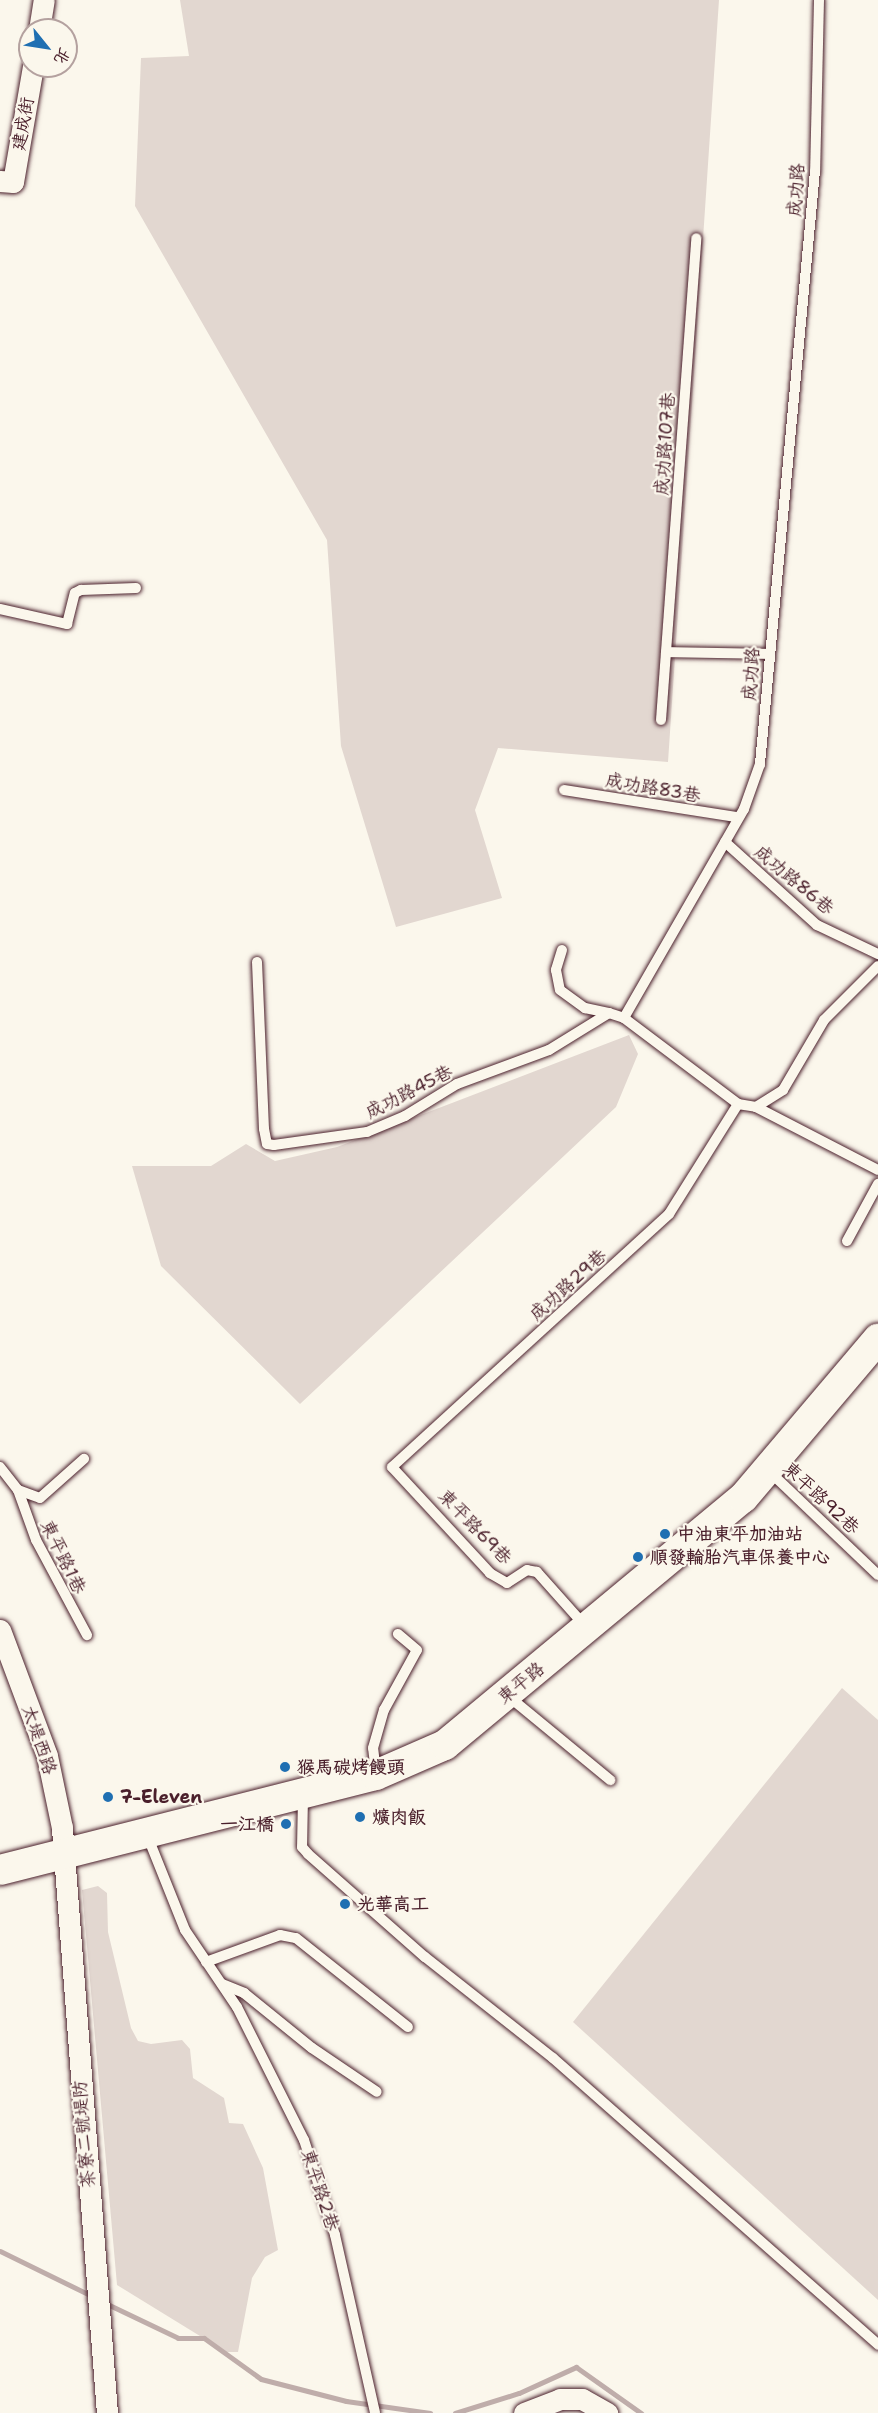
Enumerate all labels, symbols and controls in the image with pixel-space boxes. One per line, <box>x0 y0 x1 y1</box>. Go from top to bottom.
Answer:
north arrow <box>18 18 78 78</box>
text: 北 <box>49 44 75 68</box>
street label: 建成街 <box>8 96 38 152</box>
street label: 成功路 <box>783 162 809 218</box>
street label: 成功路107巷 <box>651 392 679 496</box>
street label: 成功路 <box>738 646 764 702</box>
street label: 成功路83巷 <box>604 769 702 807</box>
street label: 成功路86巷 <box>750 841 838 919</box>
street label: 成功路45巷 <box>362 1061 456 1123</box>
street label: 成功路29巷 <box>525 1245 611 1325</box>
street label: 東平路92巷 <box>778 1457 864 1539</box>
street label: 東平路69巷 <box>434 1485 516 1569</box>
street label: 東平路1巷 <box>36 1517 90 1597</box>
place label: 中油東平加油站 <box>677 1523 803 1545</box>
marker: 中油東平加油站 <box>658 1527 672 1541</box>
place label: 順發輪胎汽車保養中心 <box>650 1546 830 1568</box>
marker: 順發輪胎汽車保養中心 <box>631 1550 645 1564</box>
street label: 東平路 <box>493 1658 549 1708</box>
street label: 太堤西路 <box>17 1702 61 1778</box>
place label: 猴馬碳烤饅頭 <box>297 1756 405 1778</box>
marker: 猴馬碳烤饅頭 <box>278 1760 292 1774</box>
place label: 7-Eleven <box>120 1786 202 1808</box>
marker: 7-Eleven <box>101 1790 115 1804</box>
place label: 爌肉飯 <box>372 1806 426 1828</box>
marker: 爌肉飯 <box>353 1810 367 1824</box>
place label: 一江橋 <box>220 1813 274 1835</box>
marker: 一江橋 <box>279 1817 293 1831</box>
place label: 光華高工 <box>357 1893 429 1915</box>
marker: 光華高工 <box>338 1897 352 1911</box>
street label: 茶寮二號堤防 <box>69 2079 99 2189</box>
street label: 東平路2巷 <box>297 2146 343 2234</box>

